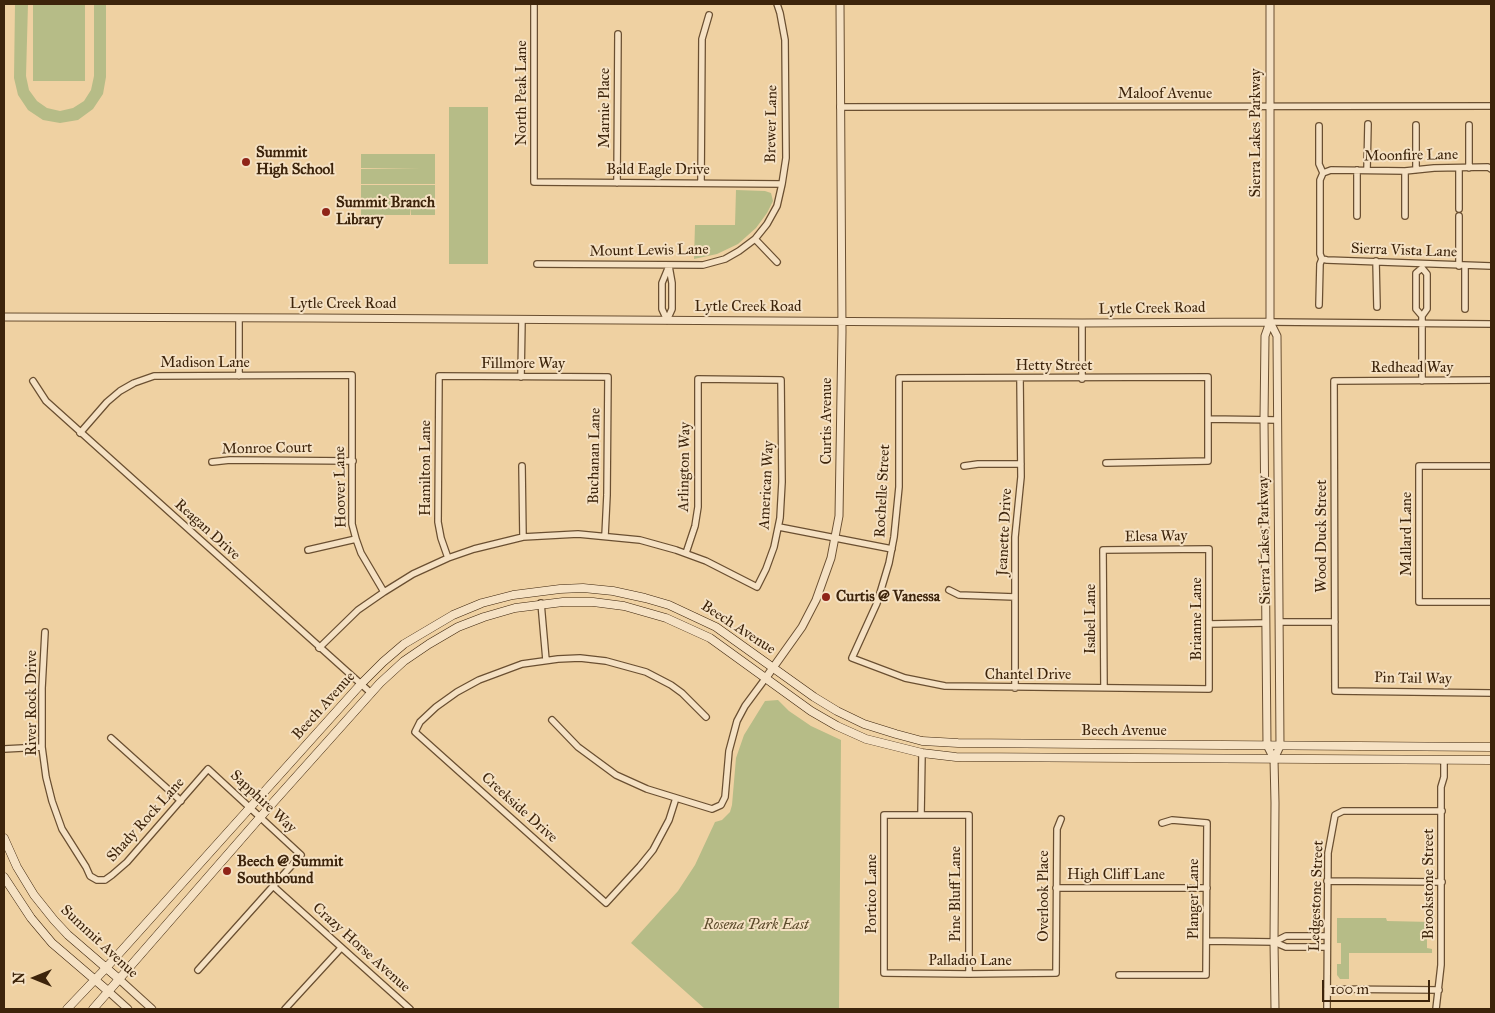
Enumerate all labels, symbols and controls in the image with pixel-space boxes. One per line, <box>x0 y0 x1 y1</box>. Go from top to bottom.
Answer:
street label: North Peak Lane <box>513 40 531 146</box>
street label: Marnie Place <box>596 68 614 148</box>
street label: Sierra Lakes Parkway <box>1247 68 1265 198</box>
street label: Brewer Lane <box>762 85 782 163</box>
street label: Maloof Avenue <box>1118 85 1212 103</box>
place label: Summit High School <box>256 144 334 179</box>
street label: Moonfire Lane <box>1364 146 1458 166</box>
marker: Summit High School <box>240 156 252 168</box>
street label: Bald Eagle Drive <box>606 161 710 179</box>
place label: Summit Branch Library <box>336 194 435 229</box>
marker: Summit Branch Library <box>320 206 332 218</box>
street label: Sierra Vista Lane <box>1351 240 1457 262</box>
street label: Mount Lewis Lane <box>589 241 709 261</box>
street label: Lytle Creek Road <box>289 295 397 313</box>
street label: Lytle Creek Road <box>694 298 802 316</box>
street label: Lytle Creek Road <box>1098 299 1206 319</box>
street label: Madison Lane <box>160 354 250 372</box>
street label: Fillmore Way <box>481 355 565 373</box>
street label: Hetty Street <box>1015 357 1093 375</box>
street label: Redhead Way <box>1371 359 1453 377</box>
street label: Curtis Avenue <box>818 377 836 465</box>
street label: Buchanan Lane <box>585 408 605 504</box>
street label: Hamilton Lane <box>417 420 435 516</box>
street label: Arlington Way <box>675 422 695 512</box>
street label: Monroe Court <box>222 439 312 459</box>
street label: American Way <box>756 440 778 530</box>
street label: Rochelle Street <box>872 444 894 538</box>
street label: Hoover Lane <box>331 446 351 528</box>
street label: Sierra Lakes Parkway <box>1255 475 1275 605</box>
street label: Wood Duck Street <box>1313 479 1331 593</box>
street label: Jeanette Drive <box>994 488 1016 576</box>
street label: Mallard Lane <box>1398 492 1416 576</box>
street label: Reagan Drive <box>170 496 244 564</box>
street label: Elesa Way <box>1124 527 1188 547</box>
street label: Brianne Lane <box>1188 577 1206 661</box>
street label: Isabel Lane <box>1082 584 1100 654</box>
place label: Curtis @ Vanessa <box>836 588 940 606</box>
marker: Curtis @ Vanessa <box>820 591 832 603</box>
street label: Beech Avenue <box>697 597 779 659</box>
street label: River Rock Drive <box>23 650 41 756</box>
street label: Chantel Drive <box>985 666 1071 684</box>
street label: Beech Avenue <box>289 668 359 744</box>
street label: Pin Tail Way <box>1374 669 1452 689</box>
street label: Beech Avenue <box>1081 722 1167 740</box>
street label: Sapphire Way <box>226 767 300 837</box>
street label: Creekside Drive <box>477 769 561 847</box>
street label: Shady Rock Lane <box>103 774 189 866</box>
street label: Brookstone Street <box>1420 829 1438 939</box>
street label: Ledgestone Street <box>1306 840 1328 952</box>
street label: Pine Bluff Lane <box>947 846 965 942</box>
street label: Overlook Place <box>1035 850 1053 942</box>
place label: Beech @ Summit Southbound <box>237 853 343 888</box>
street label: Portico Lane <box>863 854 881 934</box>
street label: Planger Lane <box>1185 859 1203 939</box>
marker: Beech @ Summit Southbound <box>221 865 233 877</box>
street label: High Cliff Lane <box>1067 866 1165 884</box>
street label: Crazy Horse Avenue <box>308 899 414 997</box>
street label: Summit Avenue <box>56 902 142 982</box>
park label: Rosena Park East <box>703 916 809 934</box>
street label: Palladio Lane <box>928 952 1012 970</box>
north arrow <box>10 953 60 1003</box>
scale bar <box>1325 970 1432 1002</box>
text: N <box>11 972 28 984</box>
text: 100 m <box>1330 980 1369 998</box>

